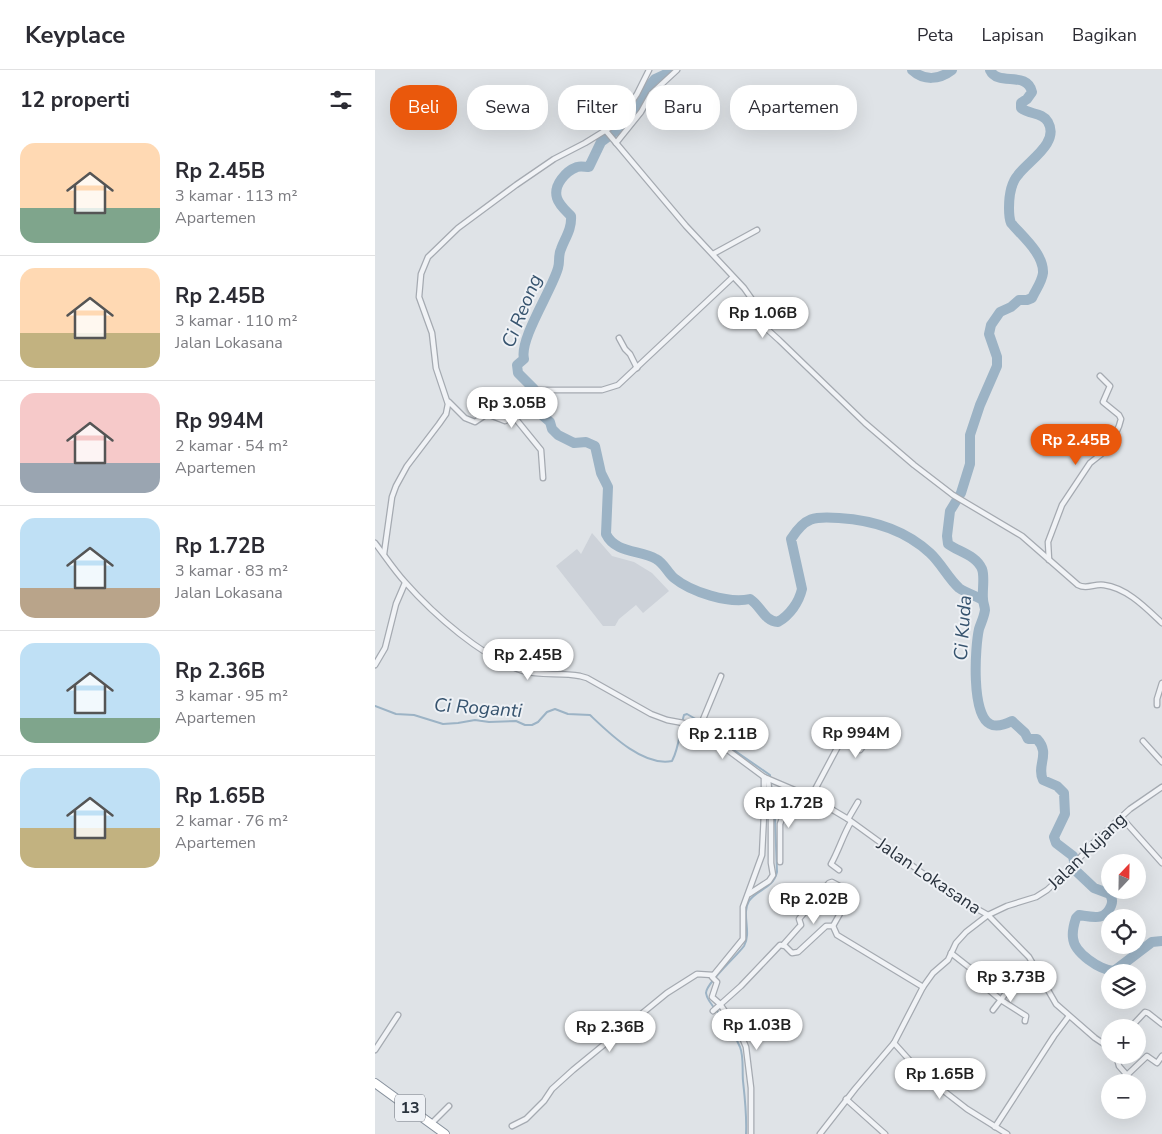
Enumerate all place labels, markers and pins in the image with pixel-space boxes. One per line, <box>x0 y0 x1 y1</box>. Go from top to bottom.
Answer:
pin: Rp 1.06B <box>711 296 815 339</box>
pin: Rp 3.05B <box>460 386 564 429</box>
pin: Rp 2.45B <box>1024 424 1128 466</box>
pin: Rp 2.45B <box>476 638 580 681</box>
pin: Rp 994M <box>810 716 902 759</box>
pin: Rp 2.11B <box>671 718 775 760</box>
pin: Rp 1.72B <box>737 786 841 829</box>
pin: Rp 2.02B <box>762 882 866 925</box>
pin: Rp 3.73B <box>959 960 1063 1003</box>
pin: Rp 1.03B <box>705 1008 809 1051</box>
pin: Rp 2.36B <box>558 1010 662 1053</box>
pin: Rp 1.65B <box>888 1058 992 1100</box>

